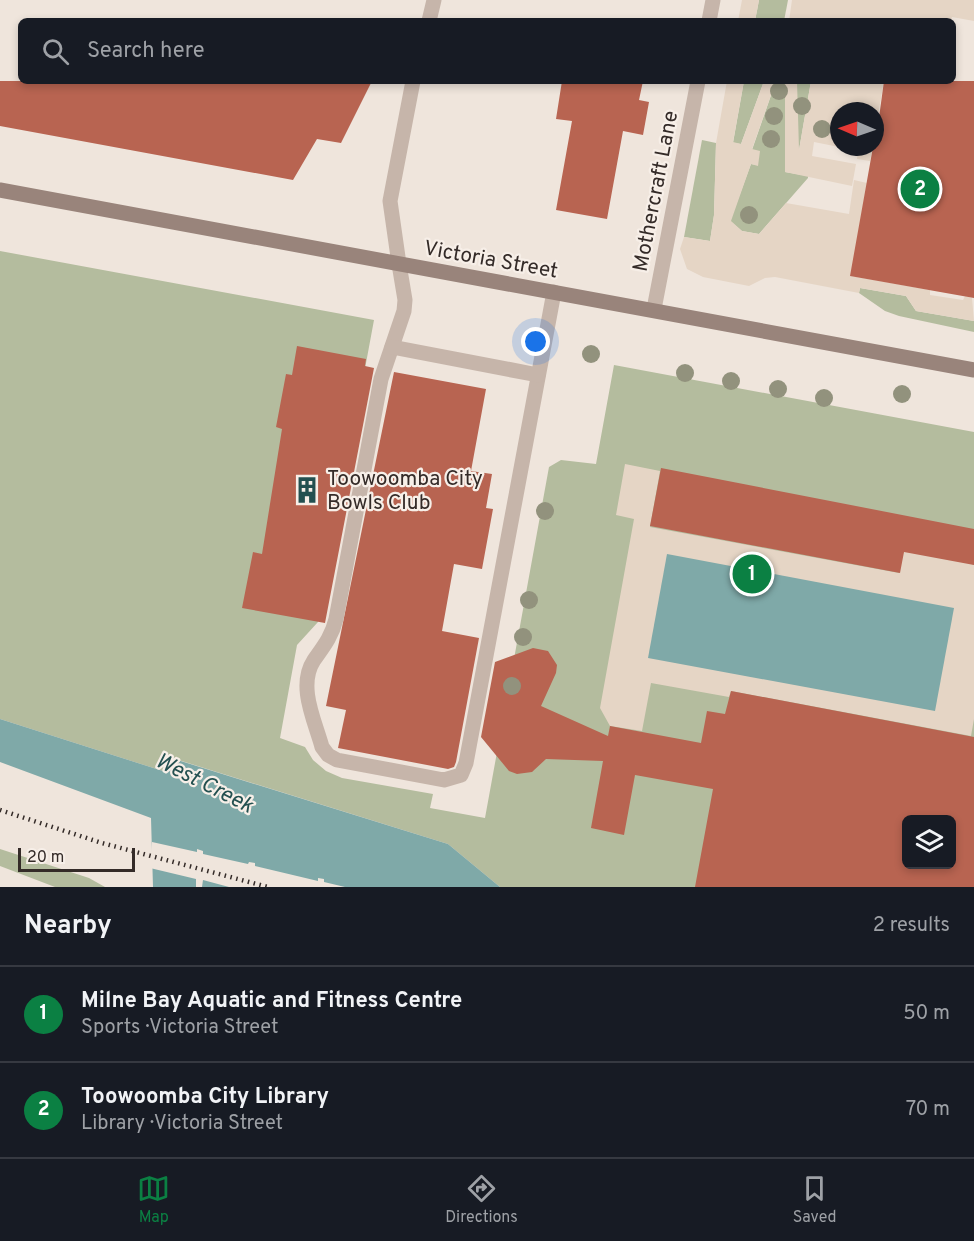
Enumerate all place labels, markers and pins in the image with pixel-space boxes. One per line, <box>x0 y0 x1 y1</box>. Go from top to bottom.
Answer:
pin: 2 <box>900 166 940 212</box>
place label: Toowoomba City Bowls Club <box>327 466 483 517</box>
building icon: Toowoomba City Bowls Club <box>292 475 322 505</box>
pin: 1 <box>732 552 771 596</box>

